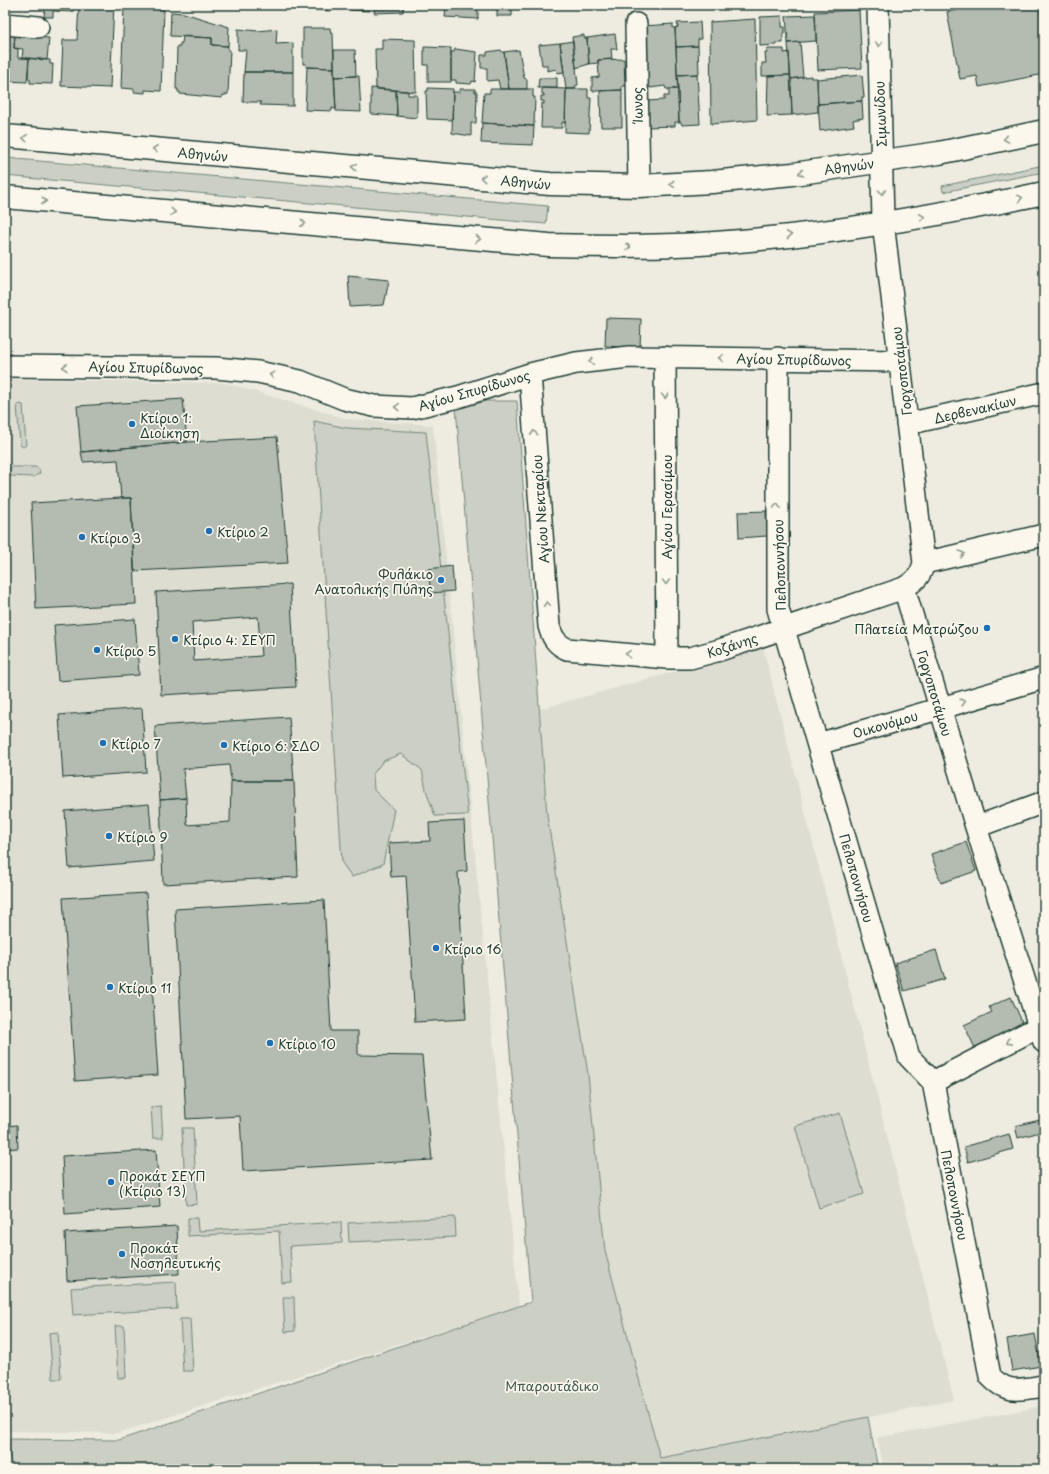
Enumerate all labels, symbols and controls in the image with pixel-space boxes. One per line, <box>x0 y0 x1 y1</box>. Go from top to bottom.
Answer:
one-way arrow <box>874 41 883 47</box>
street label: Σιμωνίδου <box>869 81 891 147</box>
street label: Ίωνος <box>627 87 647 125</box>
one-way arrow <box>22 133 28 142</box>
one-way arrow <box>1003 135 1009 143</box>
street label: Αθηνών <box>177 142 229 166</box>
one-way arrow <box>152 145 158 154</box>
street label: Αθηνών <box>823 153 875 179</box>
one-way arrow <box>351 163 357 172</box>
one-way arrow <box>798 168 804 177</box>
street label: Αθηνών <box>500 170 552 194</box>
one-way arrow <box>480 174 487 183</box>
one-way arrow <box>669 180 675 189</box>
one-way arrow <box>878 189 886 195</box>
one-way arrow <box>1017 194 1023 202</box>
one-way arrow <box>41 196 47 205</box>
one-way arrow <box>170 207 176 216</box>
one-way arrow <box>918 213 925 222</box>
one-way arrow <box>300 219 306 228</box>
one-way arrow <box>786 231 793 240</box>
one-way arrow <box>475 234 481 243</box>
one-way arrow <box>625 243 631 251</box>
street label: Γοργοποτάμου <box>886 326 916 416</box>
street label: Αγίου Σπυρίδωνος <box>736 348 852 370</box>
one-way arrow <box>718 353 724 362</box>
street label: Αγίου Σπυρίδωνος <box>88 356 204 378</box>
one-way arrow <box>588 356 594 365</box>
one-way arrow <box>62 362 68 371</box>
street label: Αγίου Σπυρίδωνος <box>416 365 532 415</box>
one-way arrow <box>269 372 275 380</box>
street label: Δερβενακίων <box>932 390 1018 428</box>
one-way arrow <box>661 393 669 399</box>
one-way arrow <box>394 403 400 412</box>
place label: Κτίριο 1: Διοίκηση <box>140 408 200 442</box>
marker: Κτίριο 1: Διοίκηση <box>127 419 137 429</box>
one-way arrow <box>530 430 539 436</box>
street label: Αγίου Νεκταρίου <box>527 454 553 564</box>
street label: Αγίου Γερασίμου <box>657 455 676 559</box>
one-way arrow <box>773 503 781 509</box>
street label: Πελοποννήσου <box>768 519 790 611</box>
place label: Κτίριο 2 <box>217 522 269 541</box>
marker: Κτίριο 2 <box>204 526 214 536</box>
place label: Κτίριο 3 <box>90 528 141 547</box>
marker: Κτίριο 3 <box>77 532 87 542</box>
one-way arrow <box>959 550 966 558</box>
place label: Φυλάκιο Ανατολικής Πύλης <box>315 564 433 598</box>
marker: Φυλάκιο Ανατολικής Πύλης <box>436 575 446 585</box>
one-way arrow <box>662 579 670 585</box>
one-way arrow <box>543 601 552 607</box>
place label: Πλατεία Ματρώζου <box>854 619 979 638</box>
marker: Πλατεία Ματρώζου <box>982 623 992 633</box>
street label: Κοζάνης <box>704 628 760 662</box>
place label: Κτίριο 4: ΣΕΥΠ <box>183 630 276 649</box>
marker: Κτίριο 4: ΣΕΥΠ <box>170 634 180 644</box>
place label: Κτίριο 5 <box>105 641 156 660</box>
marker: Κτίριο 5 <box>92 645 102 655</box>
street label: Γοργοποτάμου <box>913 648 957 738</box>
one-way arrow <box>625 650 631 659</box>
one-way arrow <box>959 698 966 707</box>
street label: Οικονόμου <box>850 706 920 742</box>
place label: Κτίριο 7 <box>111 734 161 753</box>
place label: Κτίριο 6: ΣΔΟ <box>232 736 320 755</box>
marker: Κτίριο 7 <box>98 738 108 748</box>
marker: Κτίριο 6: ΣΔΟ <box>219 740 229 750</box>
place label: Κτίριο 9 <box>117 827 168 846</box>
marker: Κτίριο 9 <box>104 831 114 841</box>
street label: Πελοποννήσου <box>835 831 879 925</box>
place label: Κτίριο 16 <box>444 939 501 958</box>
marker: Κτίριο 16 <box>431 943 441 953</box>
place label: Κτίριο 11 <box>118 978 171 997</box>
marker: Κτίριο 11 <box>105 982 115 992</box>
place label: Κτίριο 10 <box>278 1034 336 1053</box>
one-way arrow <box>1006 1037 1014 1045</box>
marker: Κτίριο 10 <box>265 1038 275 1048</box>
street label: Πελοποννήσου <box>937 1148 973 1242</box>
place label: Προκάτ ΣΕΥΠ (Κτίριο 13) <box>119 1166 206 1200</box>
marker: Προκάτ ΣΕΥΠ (Κτίριο 13) <box>106 1177 116 1187</box>
place label: Προκάτ Νοσηλευτικής <box>130 1238 221 1272</box>
marker: Προκάτ Νοσηλευτικής <box>117 1249 127 1259</box>
park label: Μπαρουτάδικο <box>505 1376 599 1395</box>

